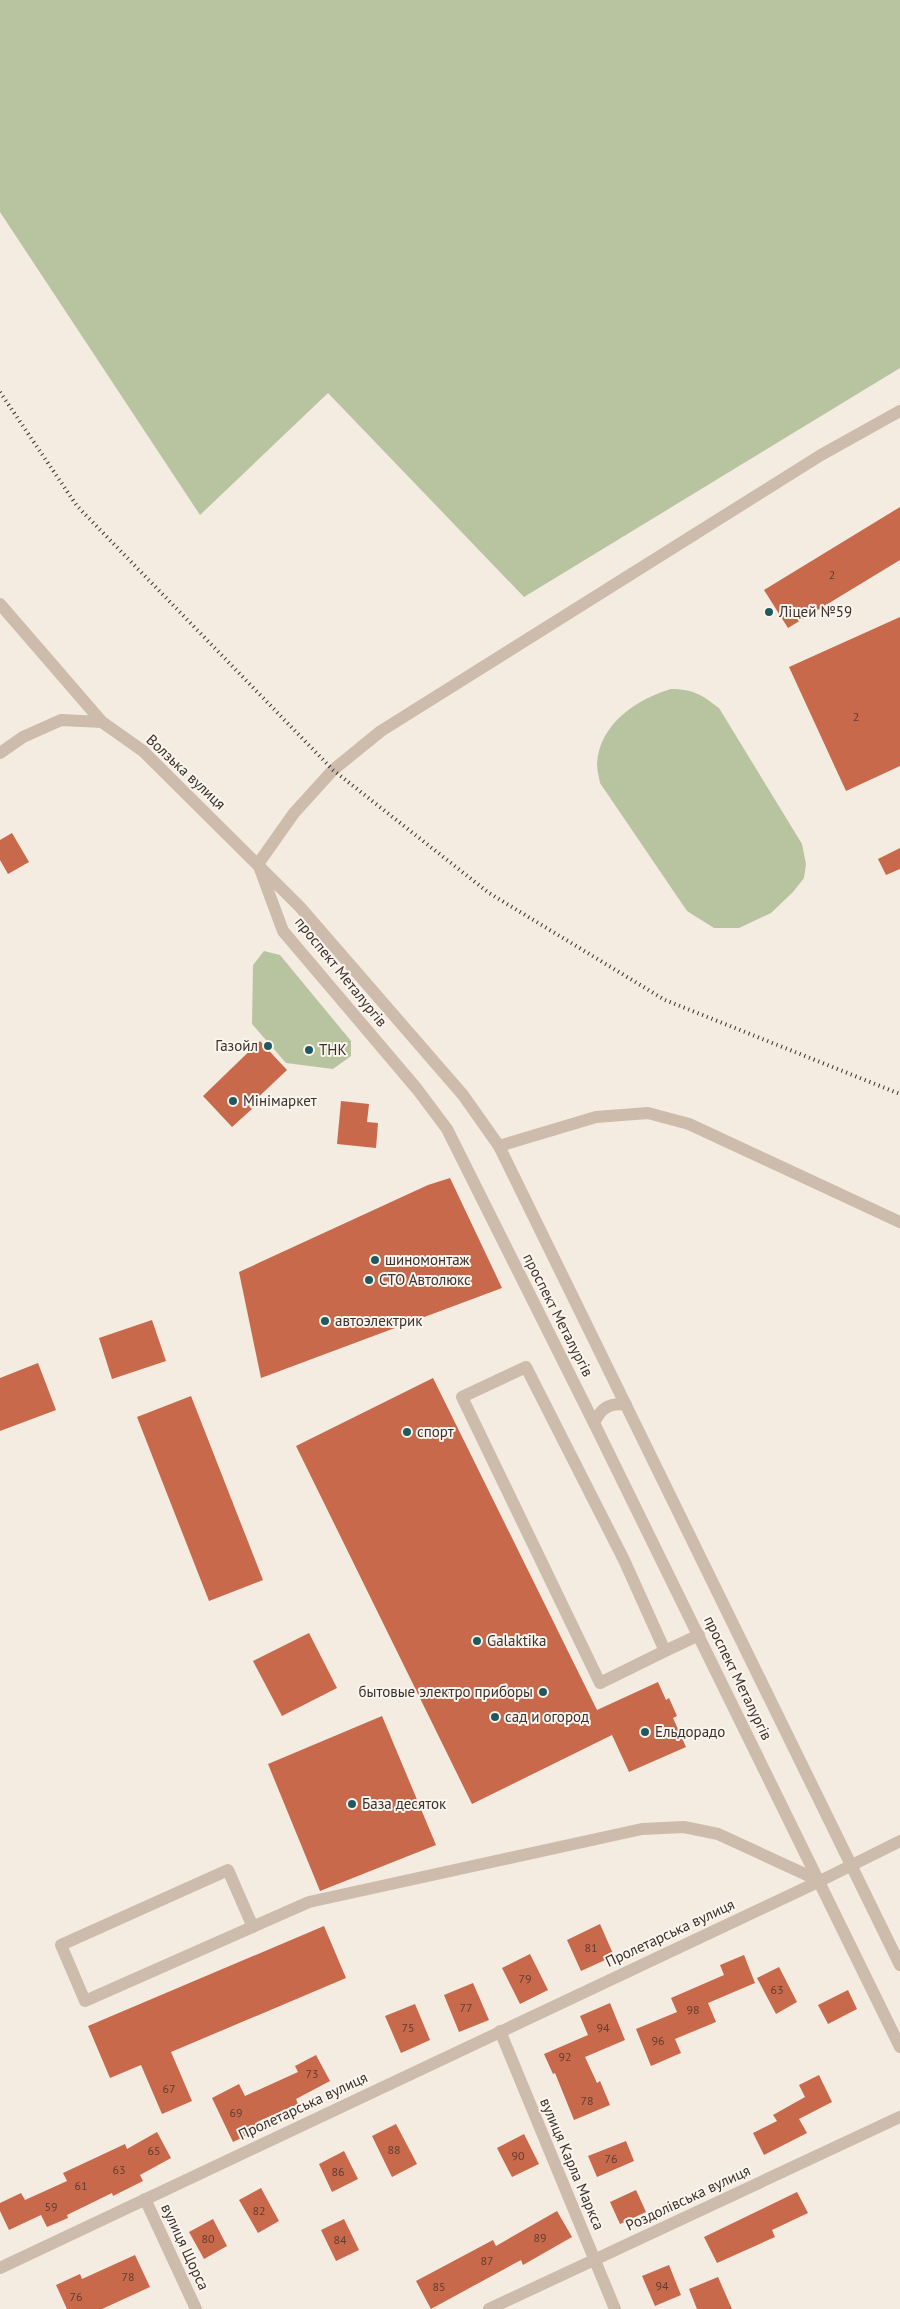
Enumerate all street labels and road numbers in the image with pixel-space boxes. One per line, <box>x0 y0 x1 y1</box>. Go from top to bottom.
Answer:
street label: Волзька вулиця <box>143 730 230 813</box>
street label: проспект Металургів <box>291 913 392 1030</box>
street label: проспект Металургів <box>519 1250 598 1380</box>
street label: проспект Металургів <box>700 1613 777 1743</box>
street label: Пролетарська вулиця <box>602 1894 737 1971</box>
street label: Пролетарська вулиця <box>235 2067 370 2144</box>
street label: вулиця Карла Маркса <box>536 2095 609 2233</box>
street label: Роздолівська вулиця <box>622 2160 753 2235</box>
street label: вулиця Щорса <box>157 2201 214 2293</box>

